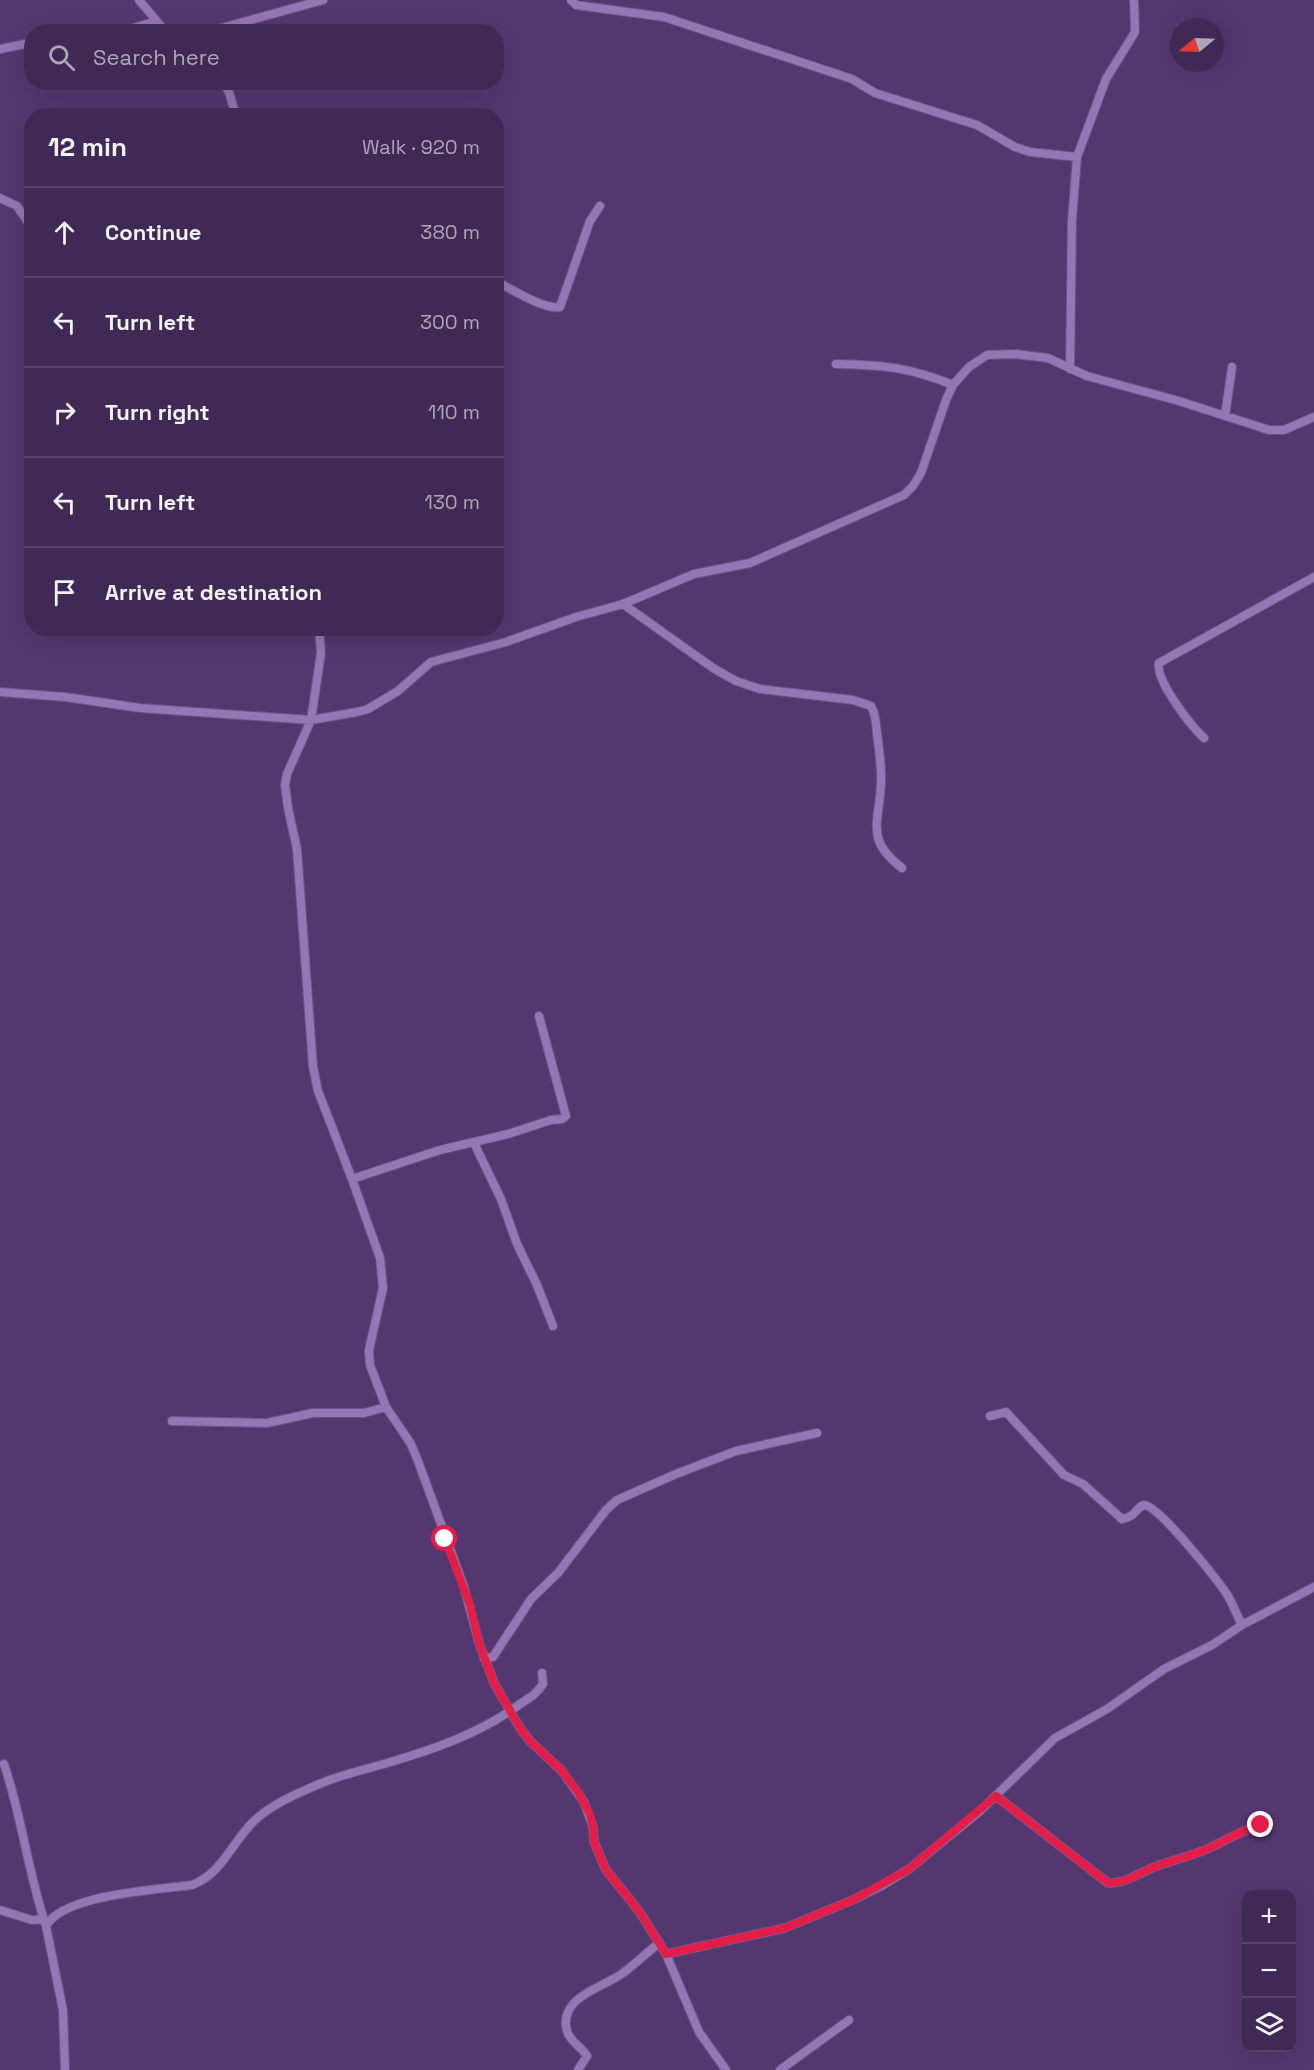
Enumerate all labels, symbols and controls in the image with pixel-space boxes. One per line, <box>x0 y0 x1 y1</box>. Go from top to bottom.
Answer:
north arrow <box>1170 18 1224 72</box>
search box <box>24 24 504 90</box>
icon: search <box>45 41 78 74</box>
text: Search here <box>93 43 220 71</box>
text: 12 min <box>48 130 127 164</box>
text: Walk · 920 m <box>362 134 480 160</box>
icon: ahead <box>48 216 81 249</box>
text: Continue <box>105 218 201 246</box>
text: 380 m <box>420 219 480 245</box>
icon: left <box>48 306 81 339</box>
text: Turn left <box>105 308 195 336</box>
text: 300 m <box>420 309 480 335</box>
icon: right <box>48 396 81 429</box>
text: Turn right <box>105 398 210 426</box>
text: 110 m <box>428 399 480 425</box>
icon: left <box>48 486 81 519</box>
text: Turn left <box>105 488 195 516</box>
text: 130 m <box>424 489 480 515</box>
icon: arrive <box>48 576 81 609</box>
text: Arrive at destination <box>105 578 322 606</box>
route start <box>431 1525 457 1551</box>
route end <box>1247 1811 1273 1837</box>
map controls <box>1242 1890 1296 2052</box>
button: + <box>1242 1890 1296 1944</box>
button: − <box>1242 1944 1296 1998</box>
button: layers <box>1242 1998 1296 2052</box>

